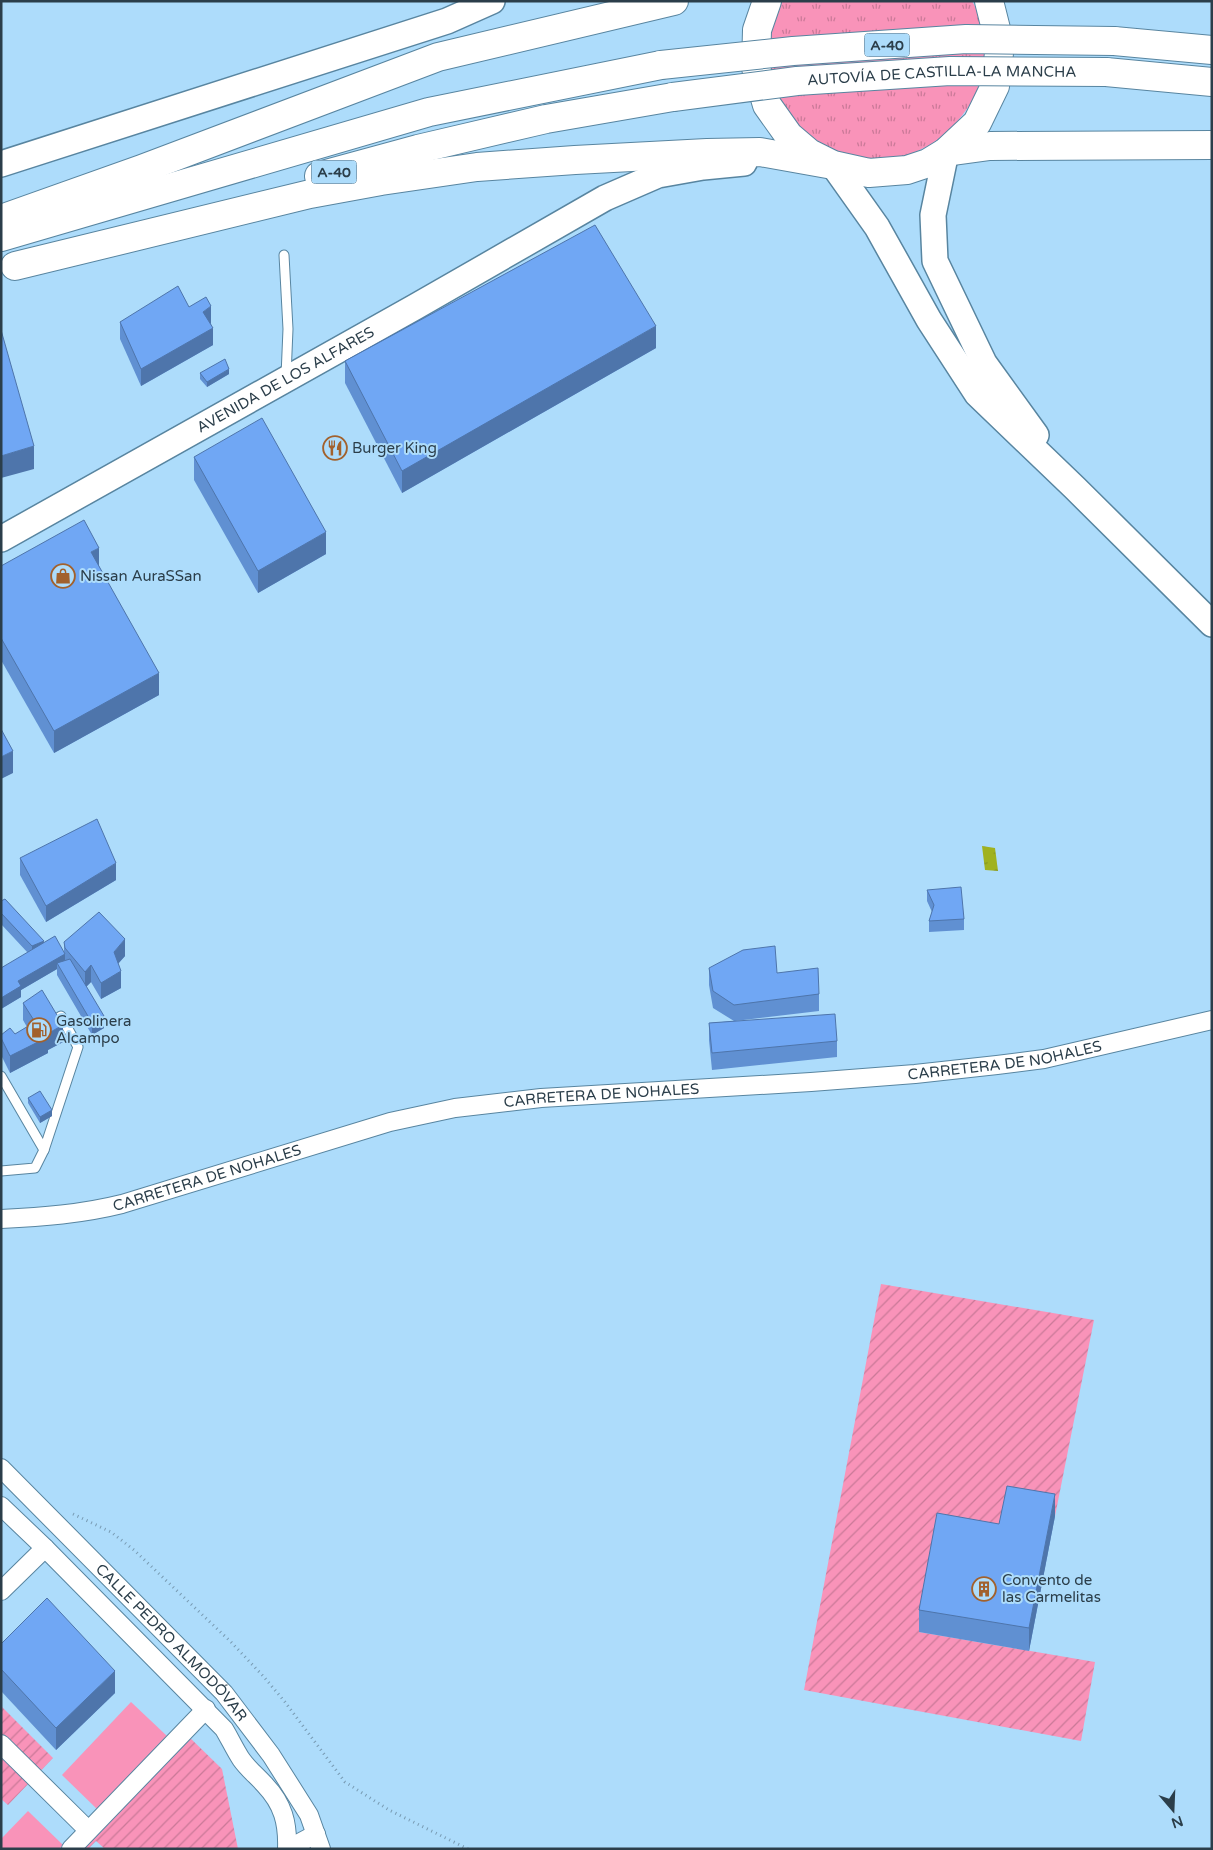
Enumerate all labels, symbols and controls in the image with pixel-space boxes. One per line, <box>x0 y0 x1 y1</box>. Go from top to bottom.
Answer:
road number: A-40 <box>864 34 910 56</box>
street label: AUTOVÍA DE CASTILLA-LA MANCHA <box>807 62 1077 89</box>
road number: A-40 <box>312 160 356 183</box>
street label: AVENIDA DE LOS ALFARES <box>193 323 377 437</box>
restaurant icon: Burger King <box>322 435 348 461</box>
place label: Burger King <box>352 439 437 457</box>
shop icon: Nissan AuraSSan <box>50 563 76 589</box>
place label: Nissan AuraSSan <box>80 567 202 585</box>
place label: Gasolinera Alcampo <box>56 1012 131 1047</box>
fuel station icon: Gasolinera Alcampo <box>26 1017 52 1043</box>
street label: CARRETERA DE NOHALES <box>907 1037 1103 1084</box>
street label: CARRETERA DE NOHALES <box>503 1080 700 1111</box>
street label: CARRETERA DE NOHALES <box>111 1141 303 1215</box>
street label: CALLE PEDRO ALMODÓVAR <box>92 1560 251 1725</box>
place label: Convento de las Carmelitas <box>1002 1571 1101 1606</box>
building icon: Convento de las Carmelitas <box>971 1576 997 1602</box>
north arrow <box>1148 1785 1198 1835</box>
text: N <box>1169 1812 1185 1832</box>

